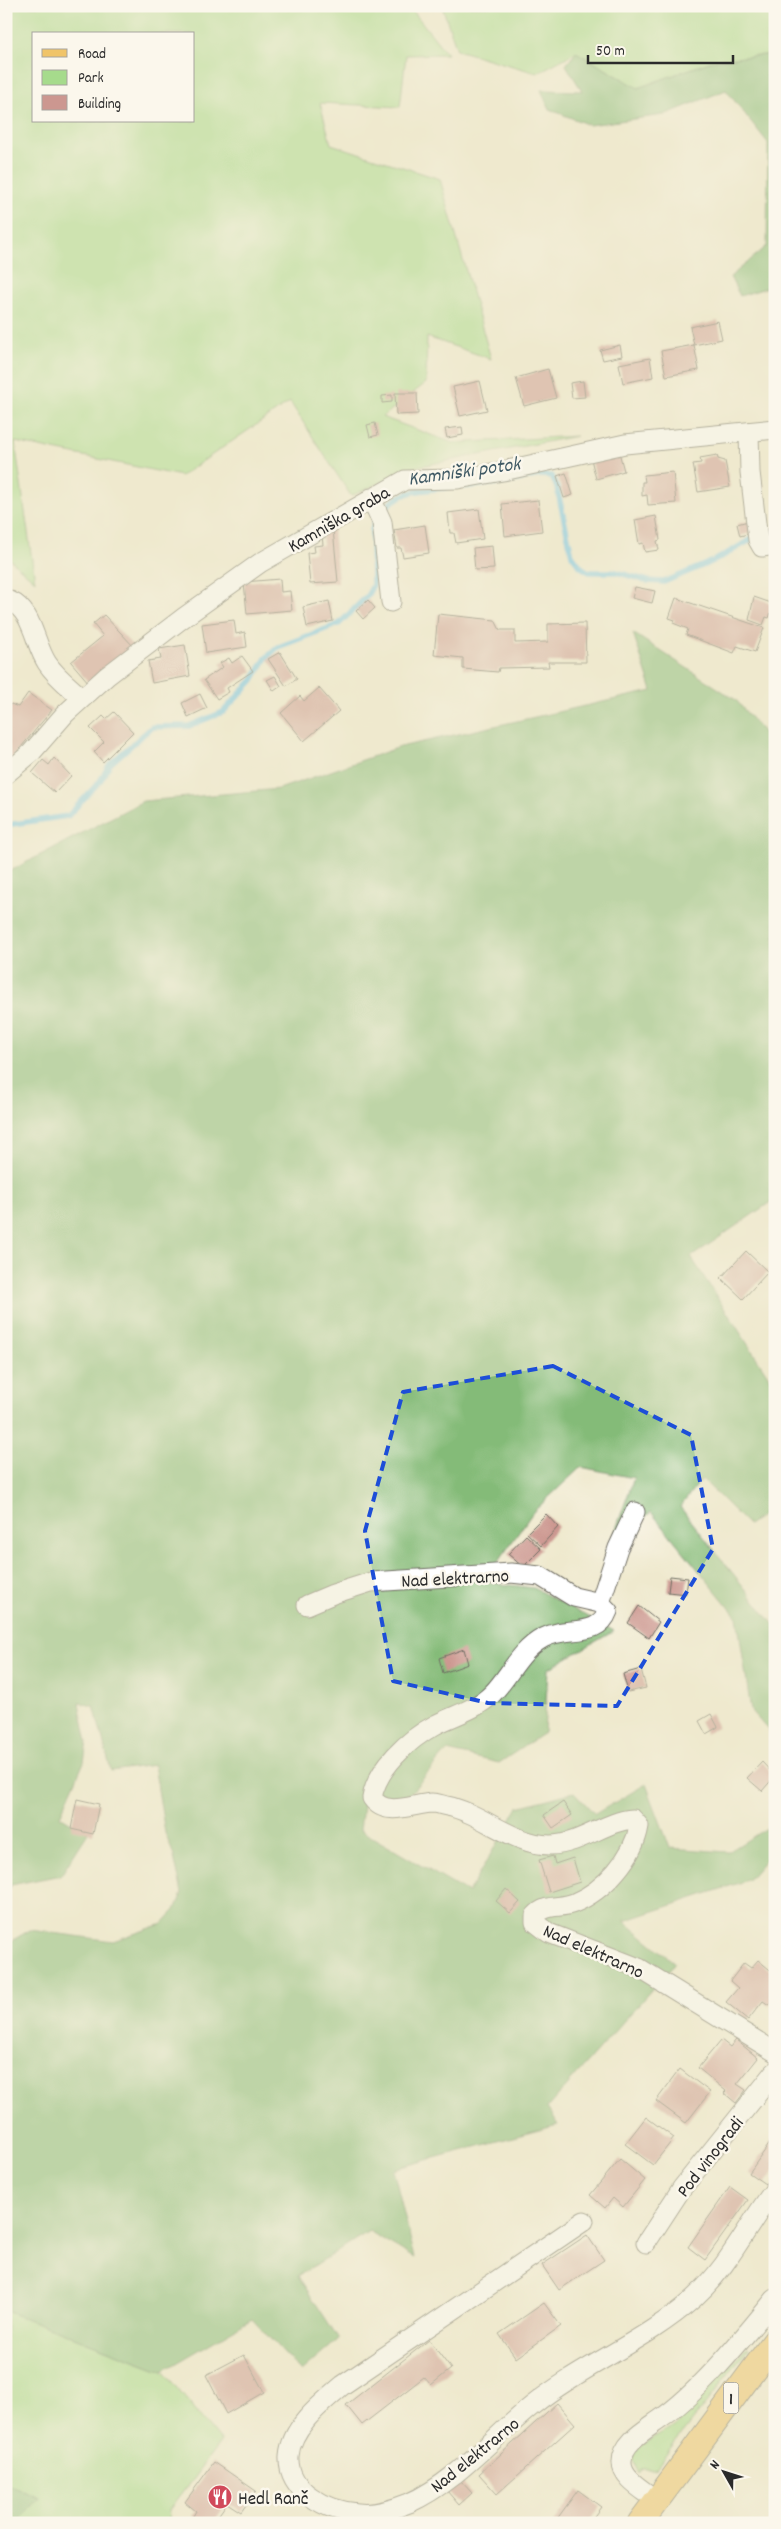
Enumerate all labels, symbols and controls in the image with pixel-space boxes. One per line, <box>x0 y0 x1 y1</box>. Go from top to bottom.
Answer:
legend <box>32 32 195 122</box>
scale bar <box>588 32 734 64</box>
text: 50 m <box>596 41 625 63</box>
text: Road <box>78 44 106 66</box>
text: Park <box>78 68 104 90</box>
text: Building <box>78 94 121 116</box>
water label: Kamniški potok <box>407 451 524 495</box>
street label: Kamniška graba <box>284 480 397 561</box>
street label: Nad elektrarno <box>401 1564 510 1597</box>
street label: Nad elektrarno <box>538 1919 647 1987</box>
street label: Pod vinogradi <box>672 2112 752 2204</box>
road number: 1 <box>724 2382 738 2414</box>
street label: Nad elektrarno <box>426 2412 527 2501</box>
north arrow <box>698 2446 748 2496</box>
text: N <box>706 2456 725 2474</box>
restaurant icon: Hedl Ranč <box>207 2484 233 2510</box>
place label: Hedl Ranč <box>238 2487 309 2514</box>

